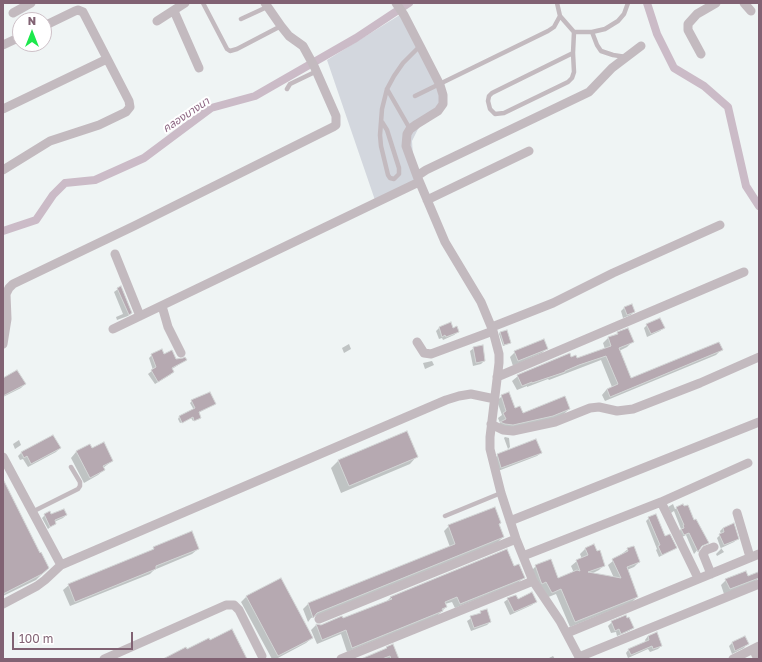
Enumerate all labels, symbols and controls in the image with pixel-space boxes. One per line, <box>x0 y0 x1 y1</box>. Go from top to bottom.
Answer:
north arrow <box>12 12 52 52</box>
text: N <box>28 14 36 27</box>
water label: คลองบางนา <box>160 95 212 135</box>
scale bar <box>14 624 135 650</box>
text: 100 m <box>19 631 53 646</box>

